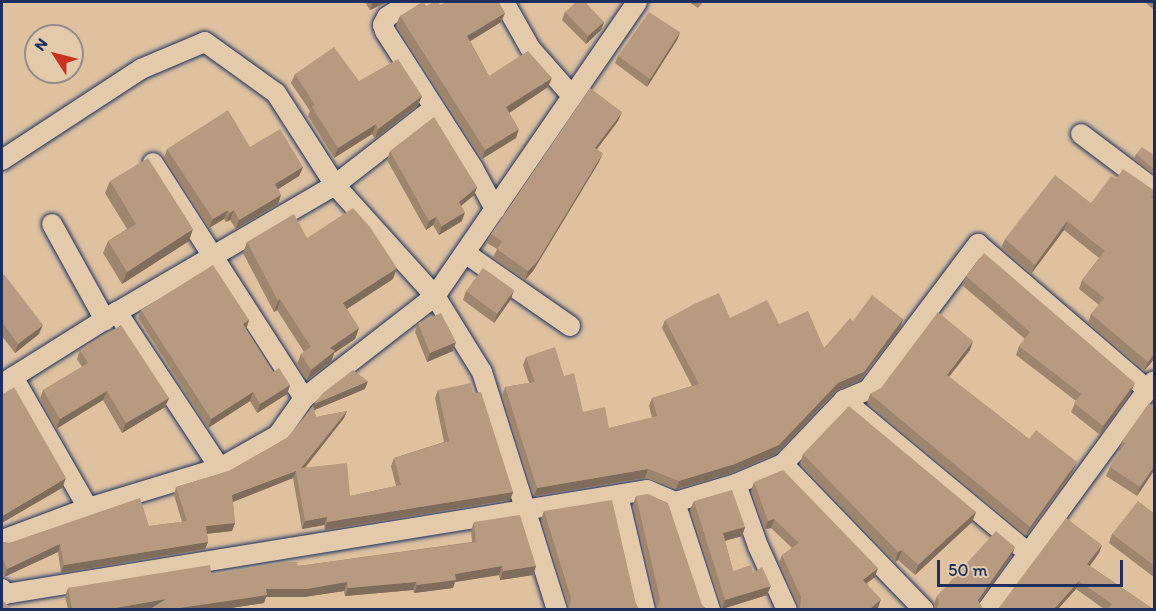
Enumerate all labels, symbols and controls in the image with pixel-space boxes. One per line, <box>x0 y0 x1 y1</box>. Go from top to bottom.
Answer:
north arrow <box>24 24 84 84</box>
text: N <box>30 34 52 54</box>
scale bar <box>940 548 1126 586</box>
text: 50 m <box>948 559 988 581</box>

